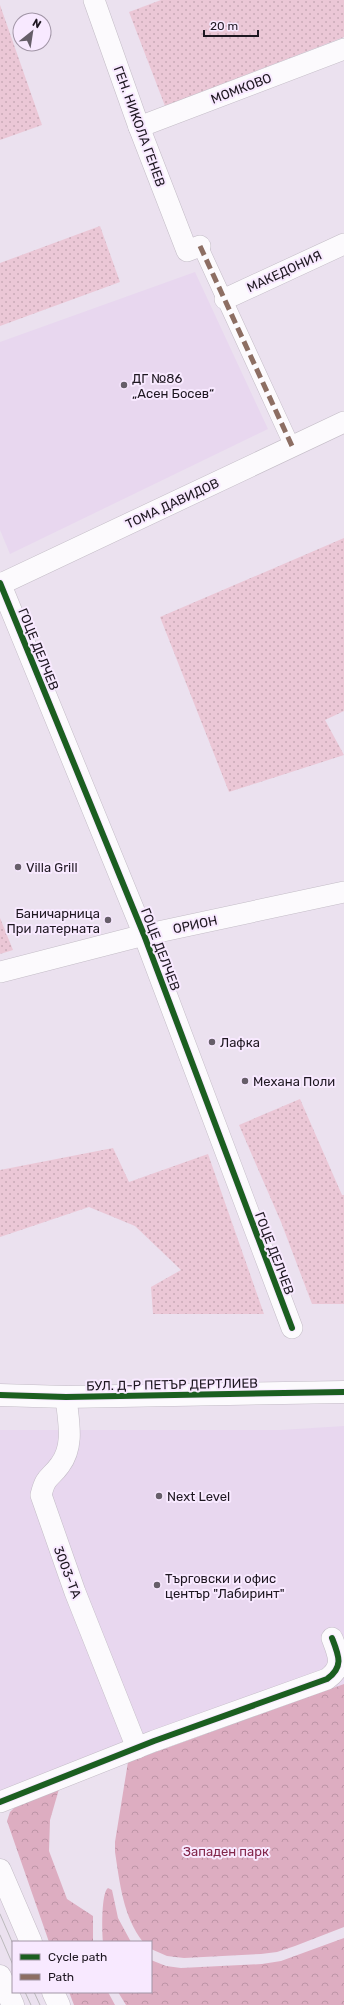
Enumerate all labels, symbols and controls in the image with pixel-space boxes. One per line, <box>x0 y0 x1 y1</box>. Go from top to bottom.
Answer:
north arrow <box>12 12 52 52</box>
scale bar <box>204 12 258 38</box>
text: N <box>30 16 43 31</box>
text: 20 m <box>210 19 238 33</box>
street label: ГЕН. НИКОЛА ГЕНЕВ <box>111 64 168 189</box>
street label: МОМКОВО <box>209 70 274 107</box>
street label: МАКЕДОНИЯ <box>244 248 324 295</box>
place label: ДГ №86 „Асен Босев“ <box>132 371 214 401</box>
marker: ДГ №86 „Асен Босев“ <box>119 380 129 390</box>
street label: ТОМА ДАВИДОВ <box>123 475 221 532</box>
street label: ГОЦЕ ДЕЛЧЕВ <box>15 606 62 692</box>
place label: Villa Grill <box>26 860 78 875</box>
marker: Villa Grill <box>13 862 23 872</box>
place label: Баничарница При латерната <box>7 906 100 936</box>
street label: ГОЦЕ ДЕЛЧЕВ <box>138 906 183 993</box>
street label: ОРИОН <box>172 912 219 936</box>
marker: Баничарница При латерната <box>103 915 113 925</box>
place label: Лафка <box>220 1035 260 1050</box>
marker: Лафка <box>207 1037 217 1047</box>
place label: Механа Поли <box>253 1074 335 1089</box>
marker: Механа Поли <box>240 1076 250 1086</box>
street label: ГОЦЕ ДЕЛЧЕВ <box>252 1210 297 1297</box>
street label: БУЛ. Д-Р ПЕТЪР ДЕРТЛИЕВ <box>86 1376 258 1393</box>
place label: Next Level <box>167 1489 230 1504</box>
marker: Next Level <box>154 1491 164 1501</box>
street label: 3003-ТА <box>51 1544 84 1601</box>
place label: Търговски и офис център "Лабиринт" <box>165 1571 285 1601</box>
marker: Търговски и офис център "Лабиринт" <box>152 1580 162 1590</box>
park label: Западен парк <box>183 1844 269 1859</box>
legend <box>12 1941 152 1993</box>
text: Cycle path <box>48 1950 107 1964</box>
text: Path <box>48 1970 74 1984</box>

